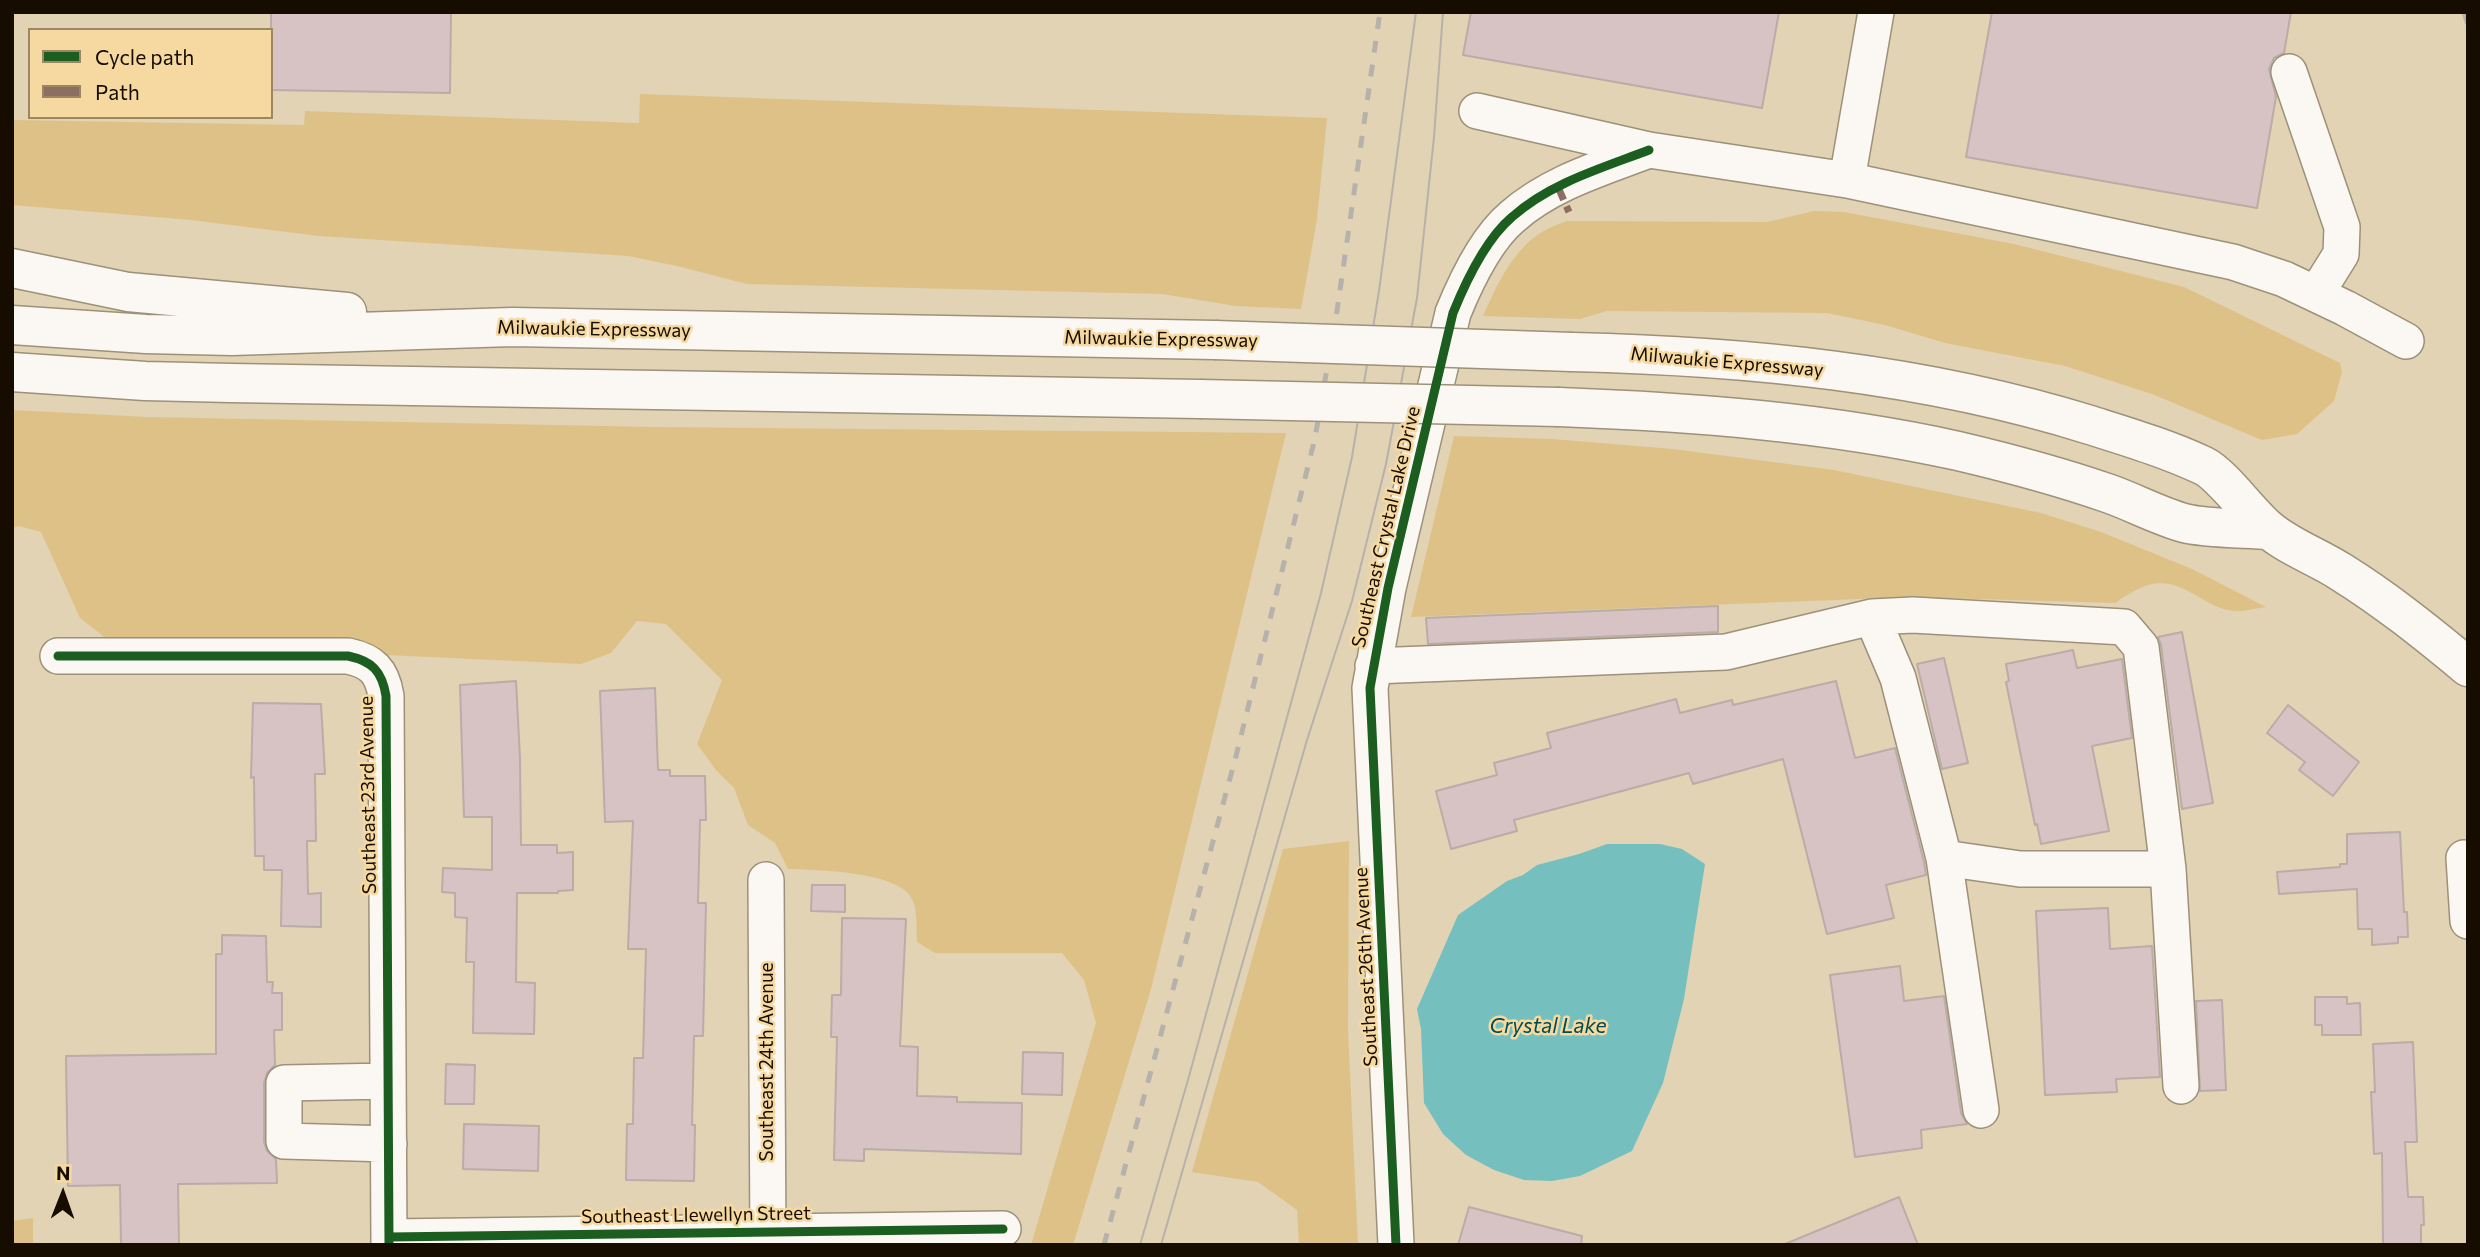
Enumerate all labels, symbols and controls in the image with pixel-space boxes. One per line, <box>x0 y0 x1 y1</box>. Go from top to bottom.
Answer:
legend <box>28 28 273 119</box>
text: Cycle path <box>95 44 194 69</box>
text: Path <box>95 79 140 104</box>
street label: Milwaukie Expressway <box>497 316 691 342</box>
street label: Milwaukie Expressway <box>1064 326 1258 352</box>
street label: Milwaukie Expressway <box>1629 342 1825 382</box>
street label: Southeast Crystal Lake Drive <box>1347 404 1425 650</box>
street label: Southeast 23rd Avenue <box>355 696 381 894</box>
street label: Southeast 26th Avenue <box>1349 867 1383 1067</box>
street label: Southeast 24th Avenue <box>756 962 778 1162</box>
water label: Crystal Lake <box>1490 1013 1606 1039</box>
north arrow <box>28 1159 98 1229</box>
text: N <box>56 1161 71 1184</box>
street label: Southeast Llewellyn Street <box>581 1202 811 1228</box>

